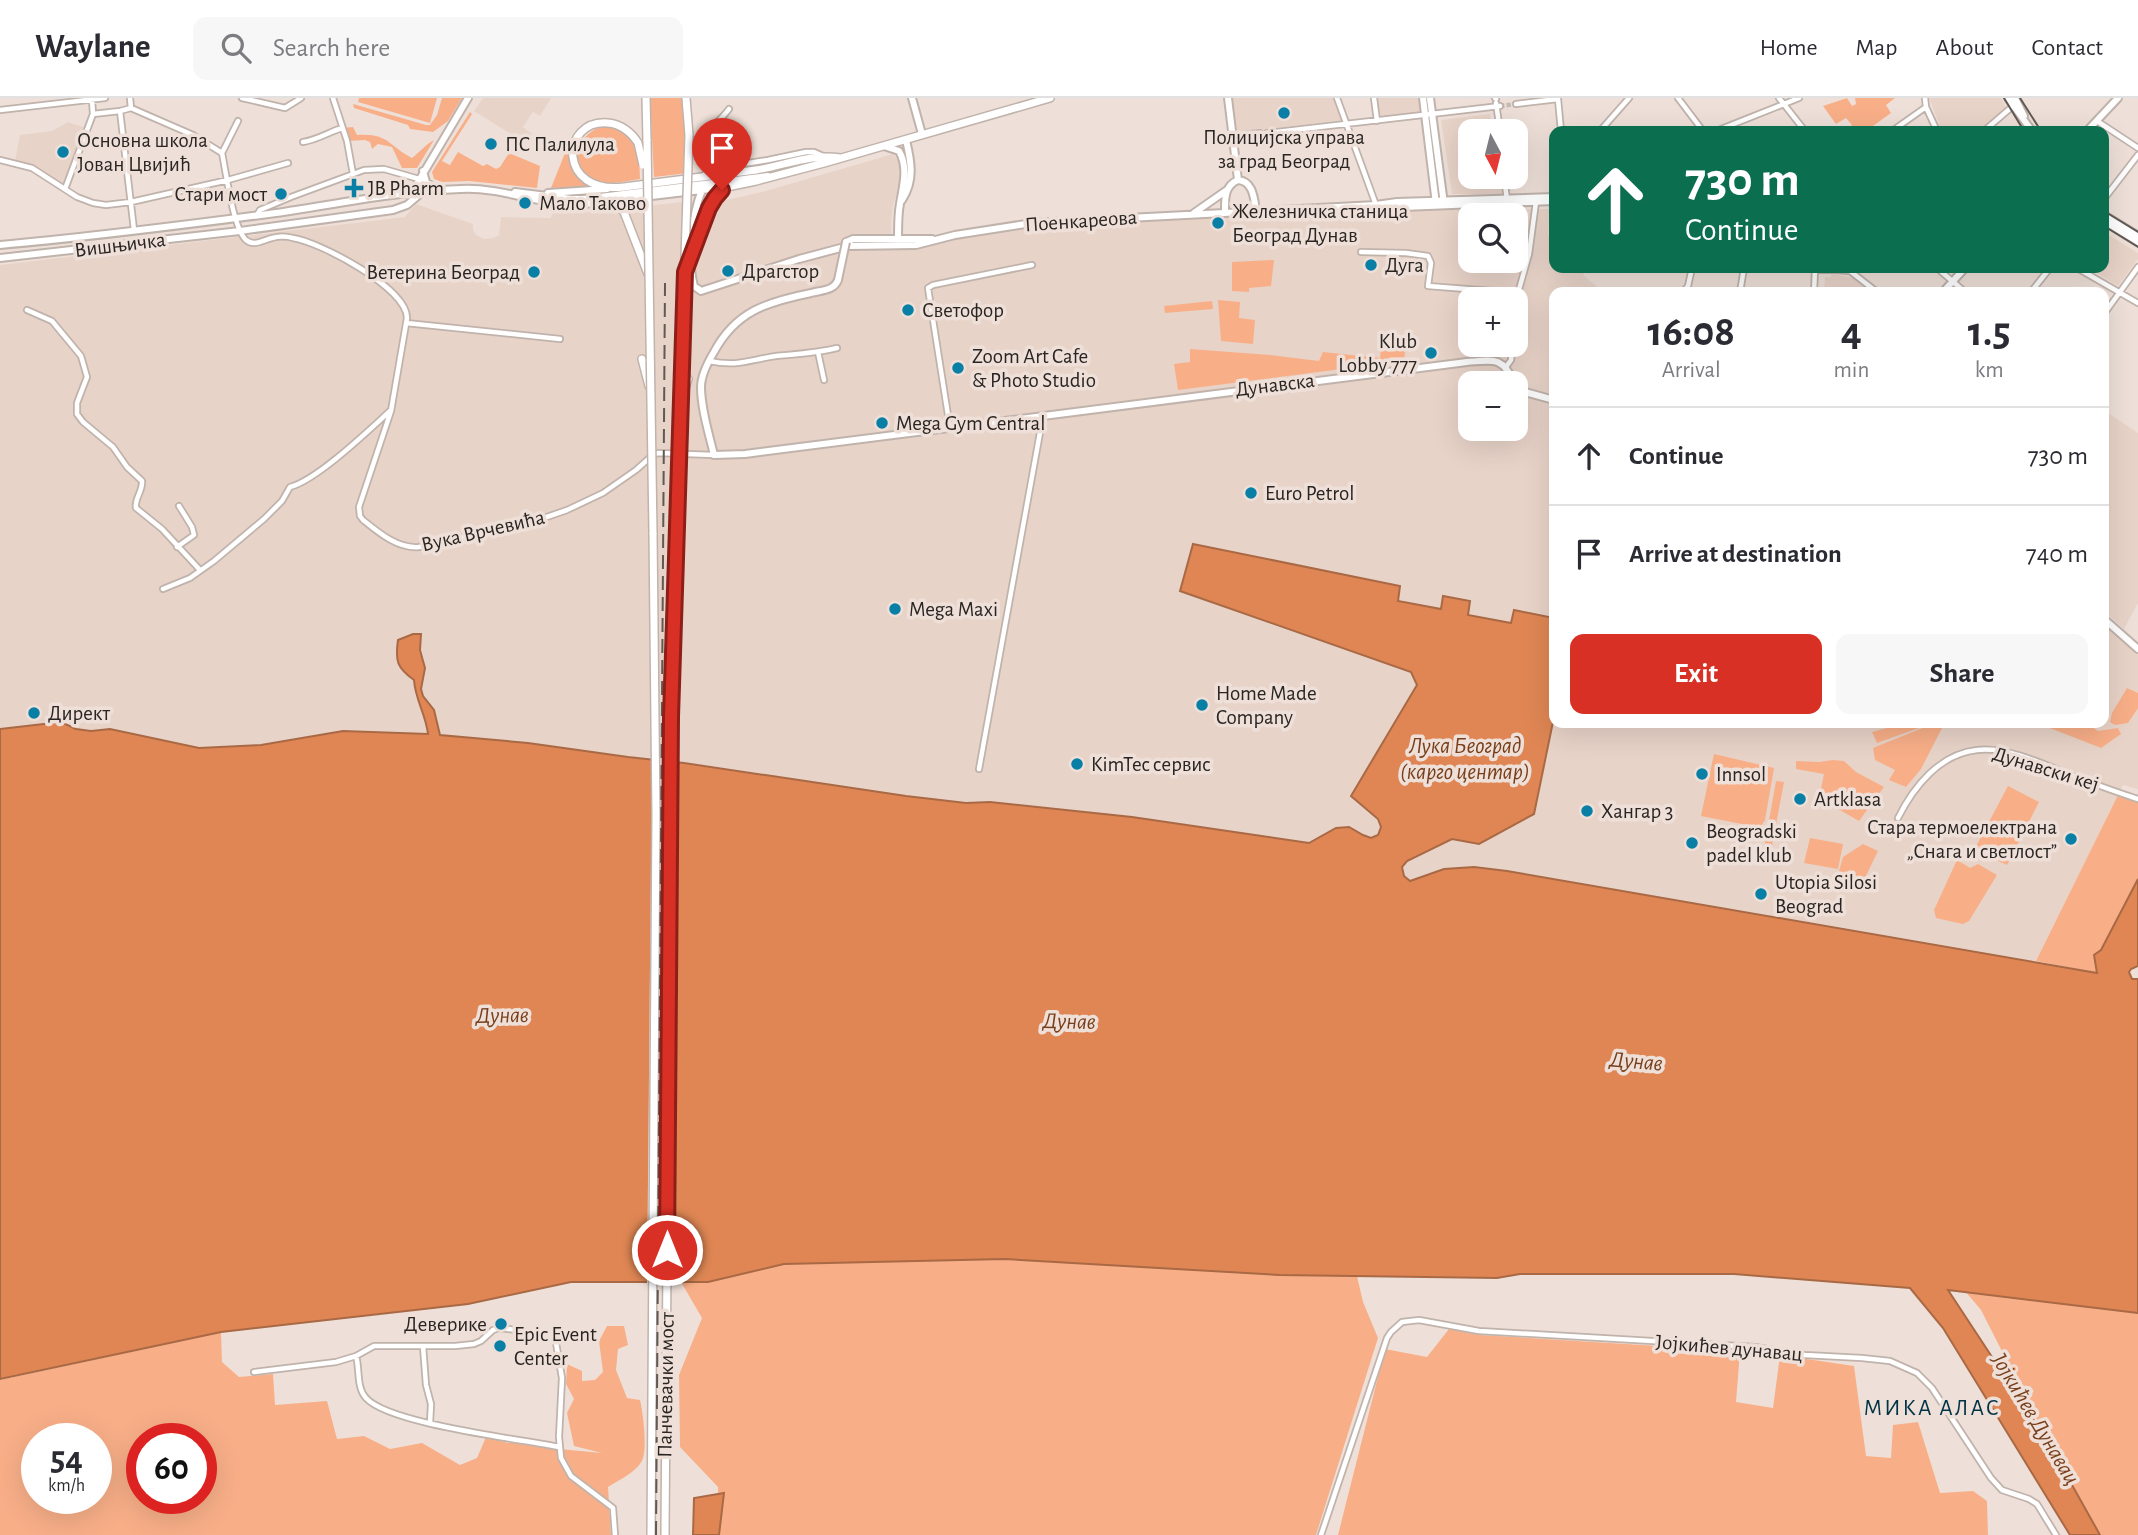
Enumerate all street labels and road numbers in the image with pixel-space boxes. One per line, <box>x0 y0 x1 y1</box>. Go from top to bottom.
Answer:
street label: Поенкареова <box>1024 207 1138 235</box>
street label: Вишњичка <box>73 229 167 261</box>
street label: Дунавска <box>1234 370 1316 400</box>
street label: Вука Врчевића <box>419 507 547 555</box>
street label: Дунавски кеј <box>1990 743 2102 795</box>
street label: Панчевачки мост <box>654 1312 678 1458</box>
street label: Јојкићев дунавац <box>1654 1331 1804 1365</box>

